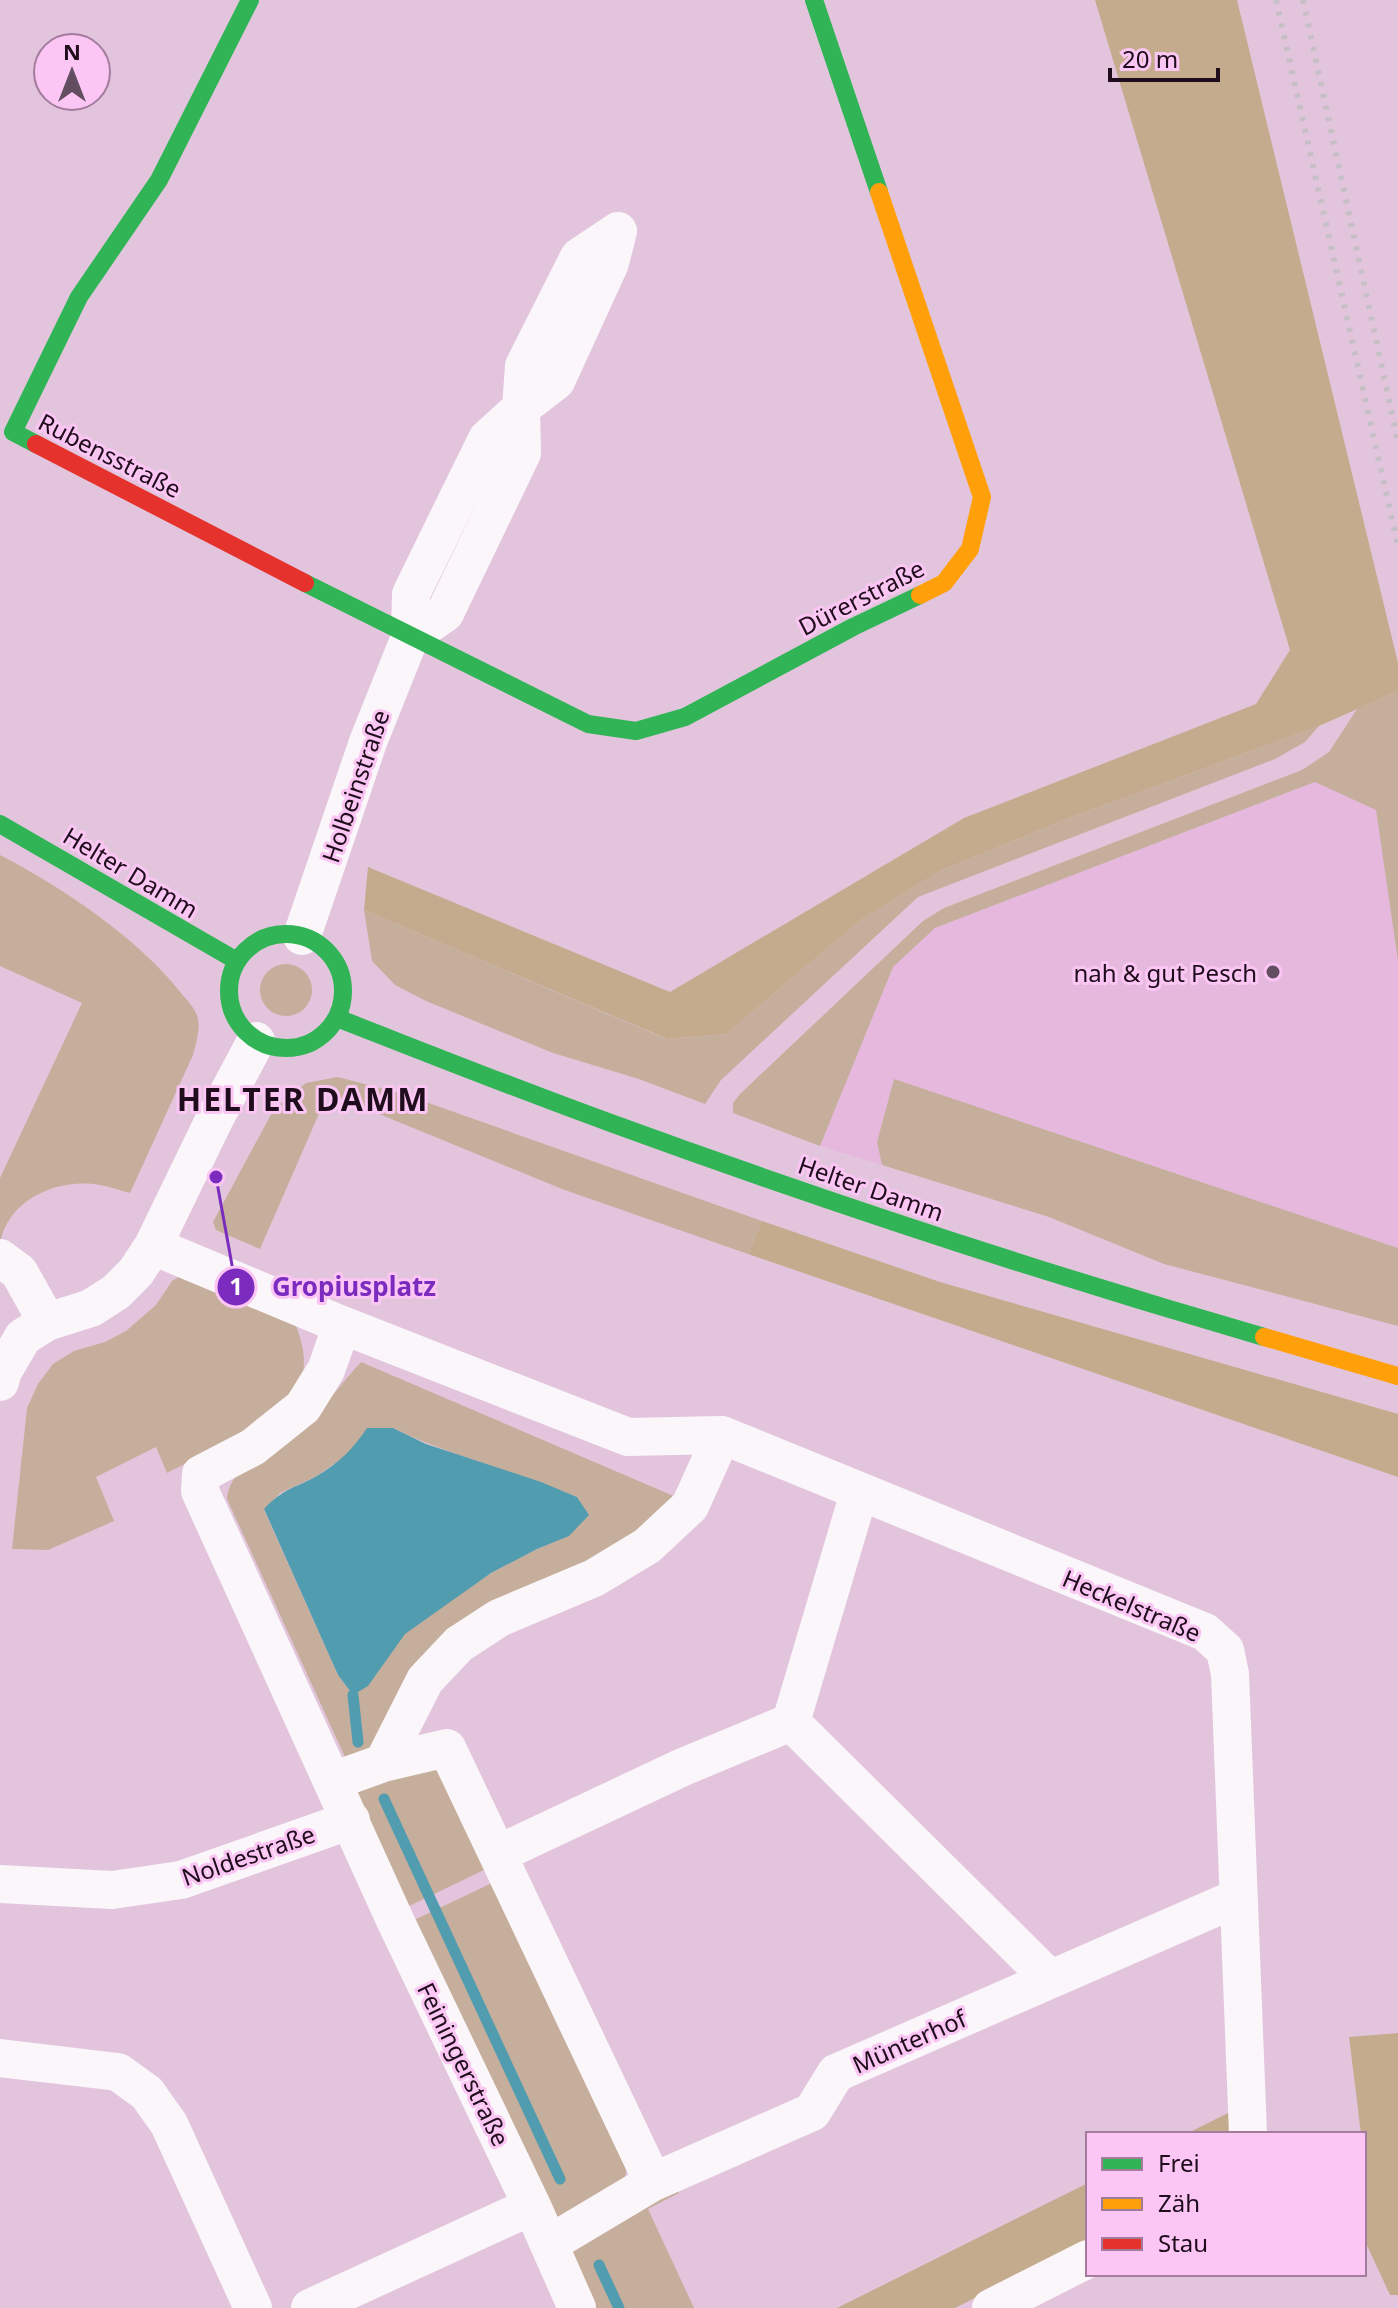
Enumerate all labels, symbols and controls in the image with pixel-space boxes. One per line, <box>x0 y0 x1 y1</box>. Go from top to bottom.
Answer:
north arrow <box>32 32 112 112</box>
scale bar <box>1110 32 1218 82</box>
text: N <box>63 36 81 66</box>
text: 20 m <box>1122 42 1178 75</box>
street label: Rubensstraße <box>33 405 187 505</box>
street label: Dürerstraße <box>792 551 930 643</box>
street label: Holbeinstraße <box>313 705 397 867</box>
street label: Helter Damm <box>57 819 205 925</box>
place label: nah & gut Pesch <box>1073 956 1257 989</box>
marker: nah & gut Pesch <box>1264 963 1282 981</box>
district label: HELTER DAMM <box>177 1077 429 1120</box>
street label: Helter Damm <box>794 1148 948 1228</box>
callout: Gropiusplatz <box>216 1262 452 1312</box>
text: Gropiusplatz <box>272 1268 436 1304</box>
text: 1 <box>229 1269 243 1302</box>
street label: Heckelstraße <box>1058 1561 1206 1649</box>
street label: Noldestraße <box>177 1817 319 1893</box>
street label: Feiningerstraße <box>410 1977 518 2151</box>
street label: Münterhof <box>847 2001 973 2081</box>
legend <box>1086 2132 1366 2276</box>
text: Frei <box>1158 2146 1200 2179</box>
text: Zäh <box>1158 2186 1200 2219</box>
text: Stau <box>1158 2226 1208 2259</box>

